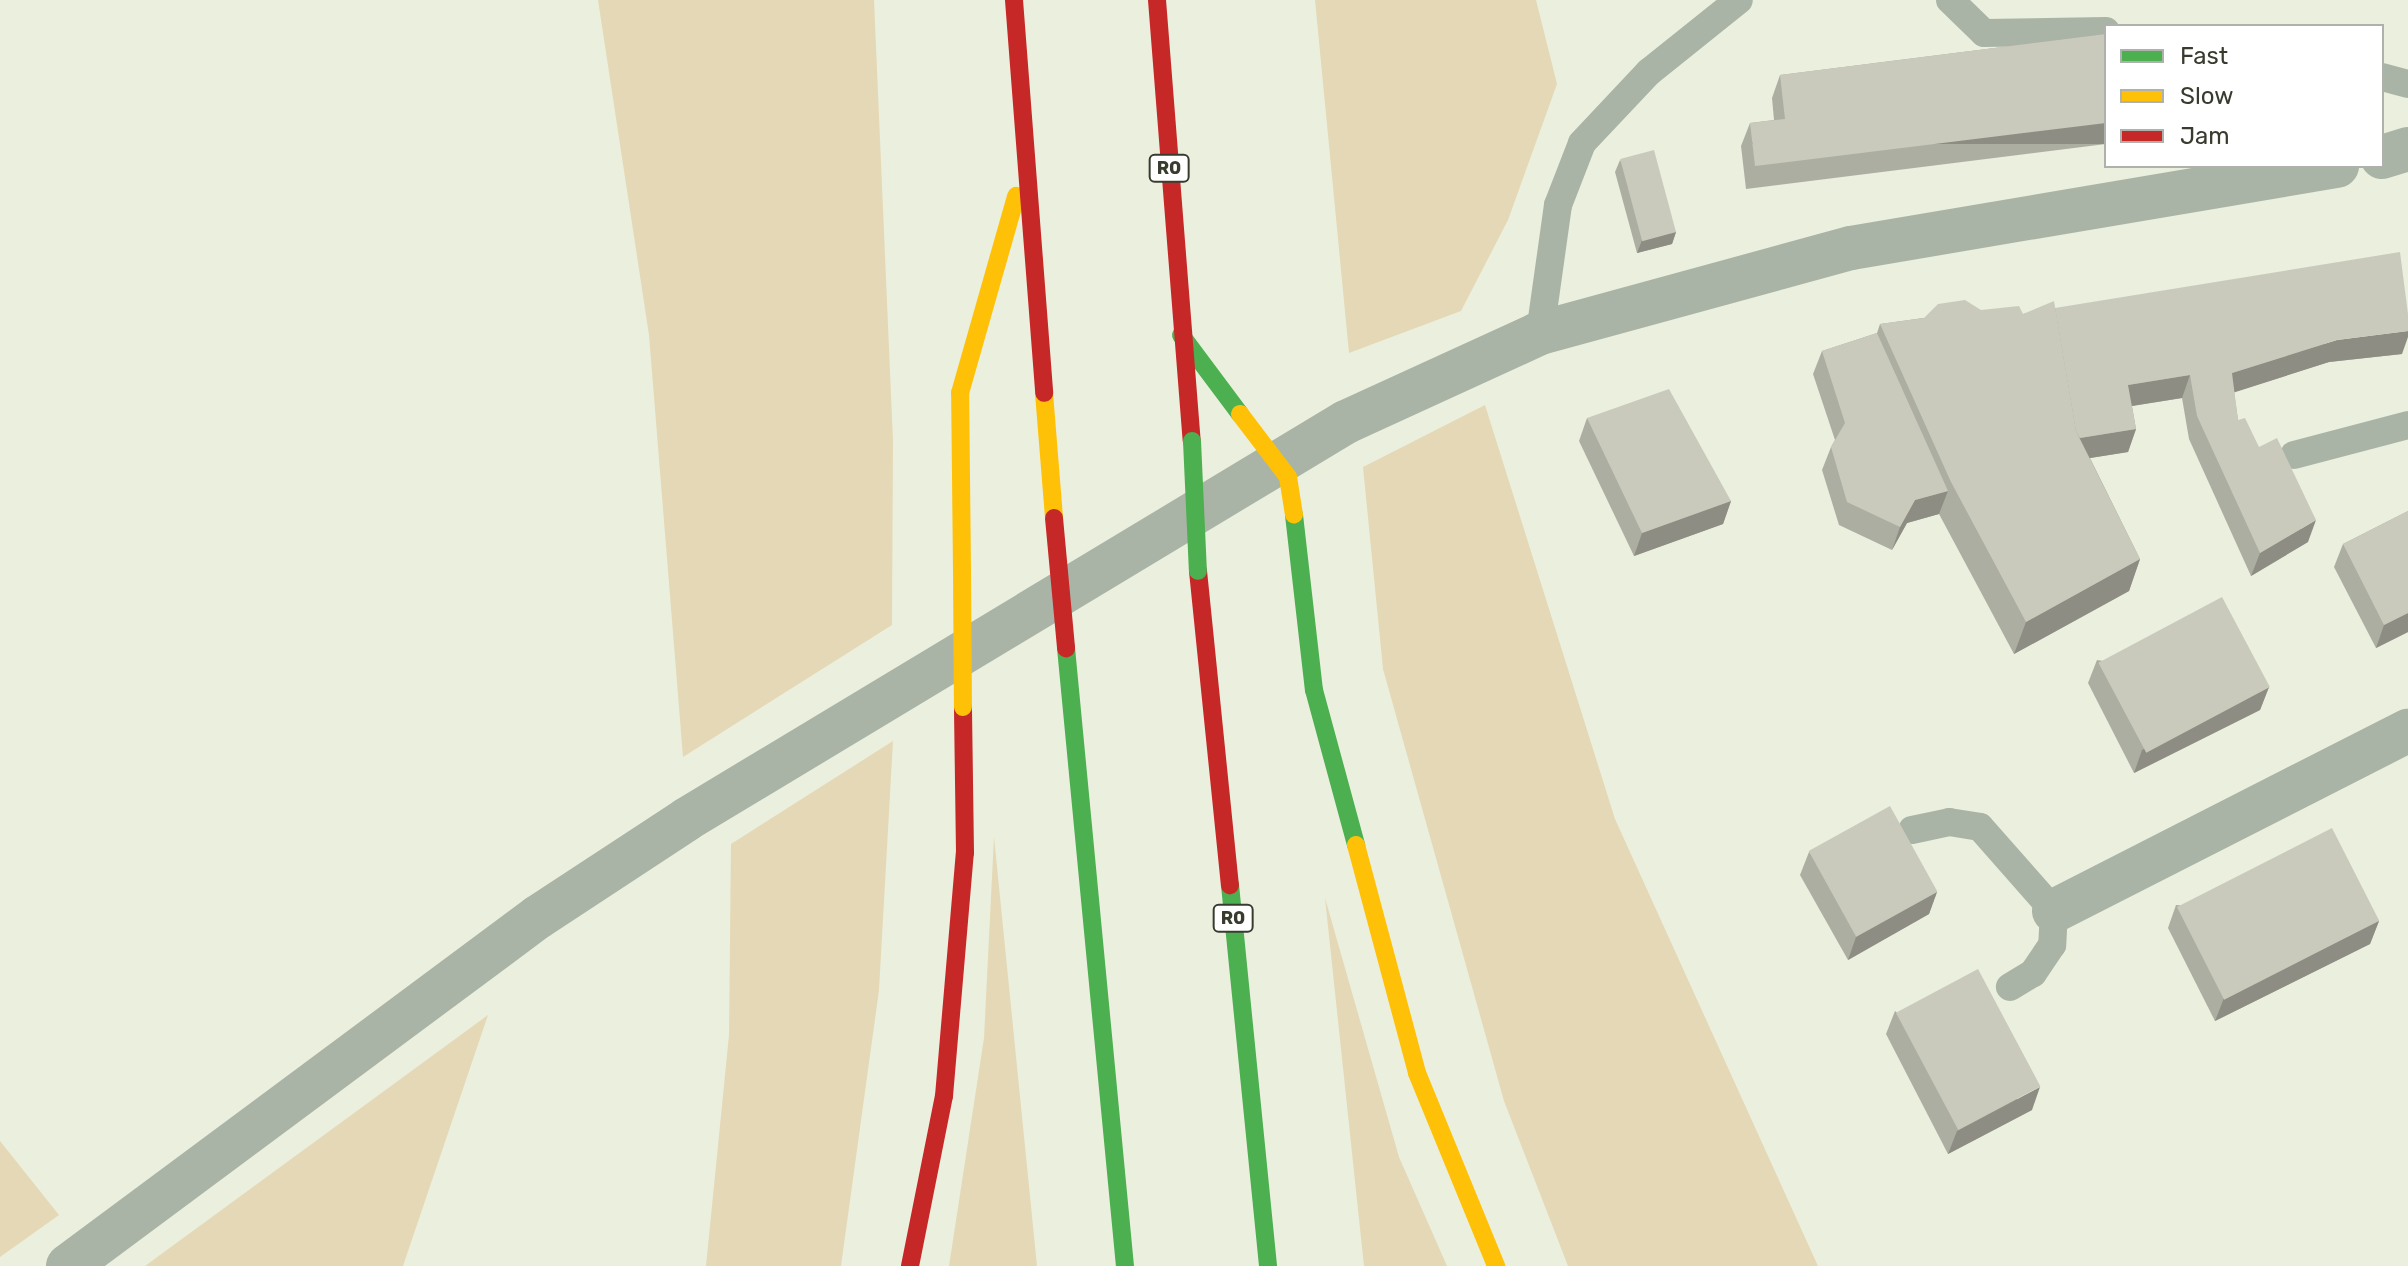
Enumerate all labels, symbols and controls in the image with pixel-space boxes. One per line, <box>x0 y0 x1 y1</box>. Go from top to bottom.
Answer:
legend <box>2104 24 2384 168</box>
text: Fast <box>2180 42 2228 70</box>
text: Slow <box>2180 82 2233 110</box>
text: Jam <box>2180 122 2230 150</box>
road number: R0 <box>1147 154 1191 182</box>
road number: R0 <box>1211 904 1255 932</box>

